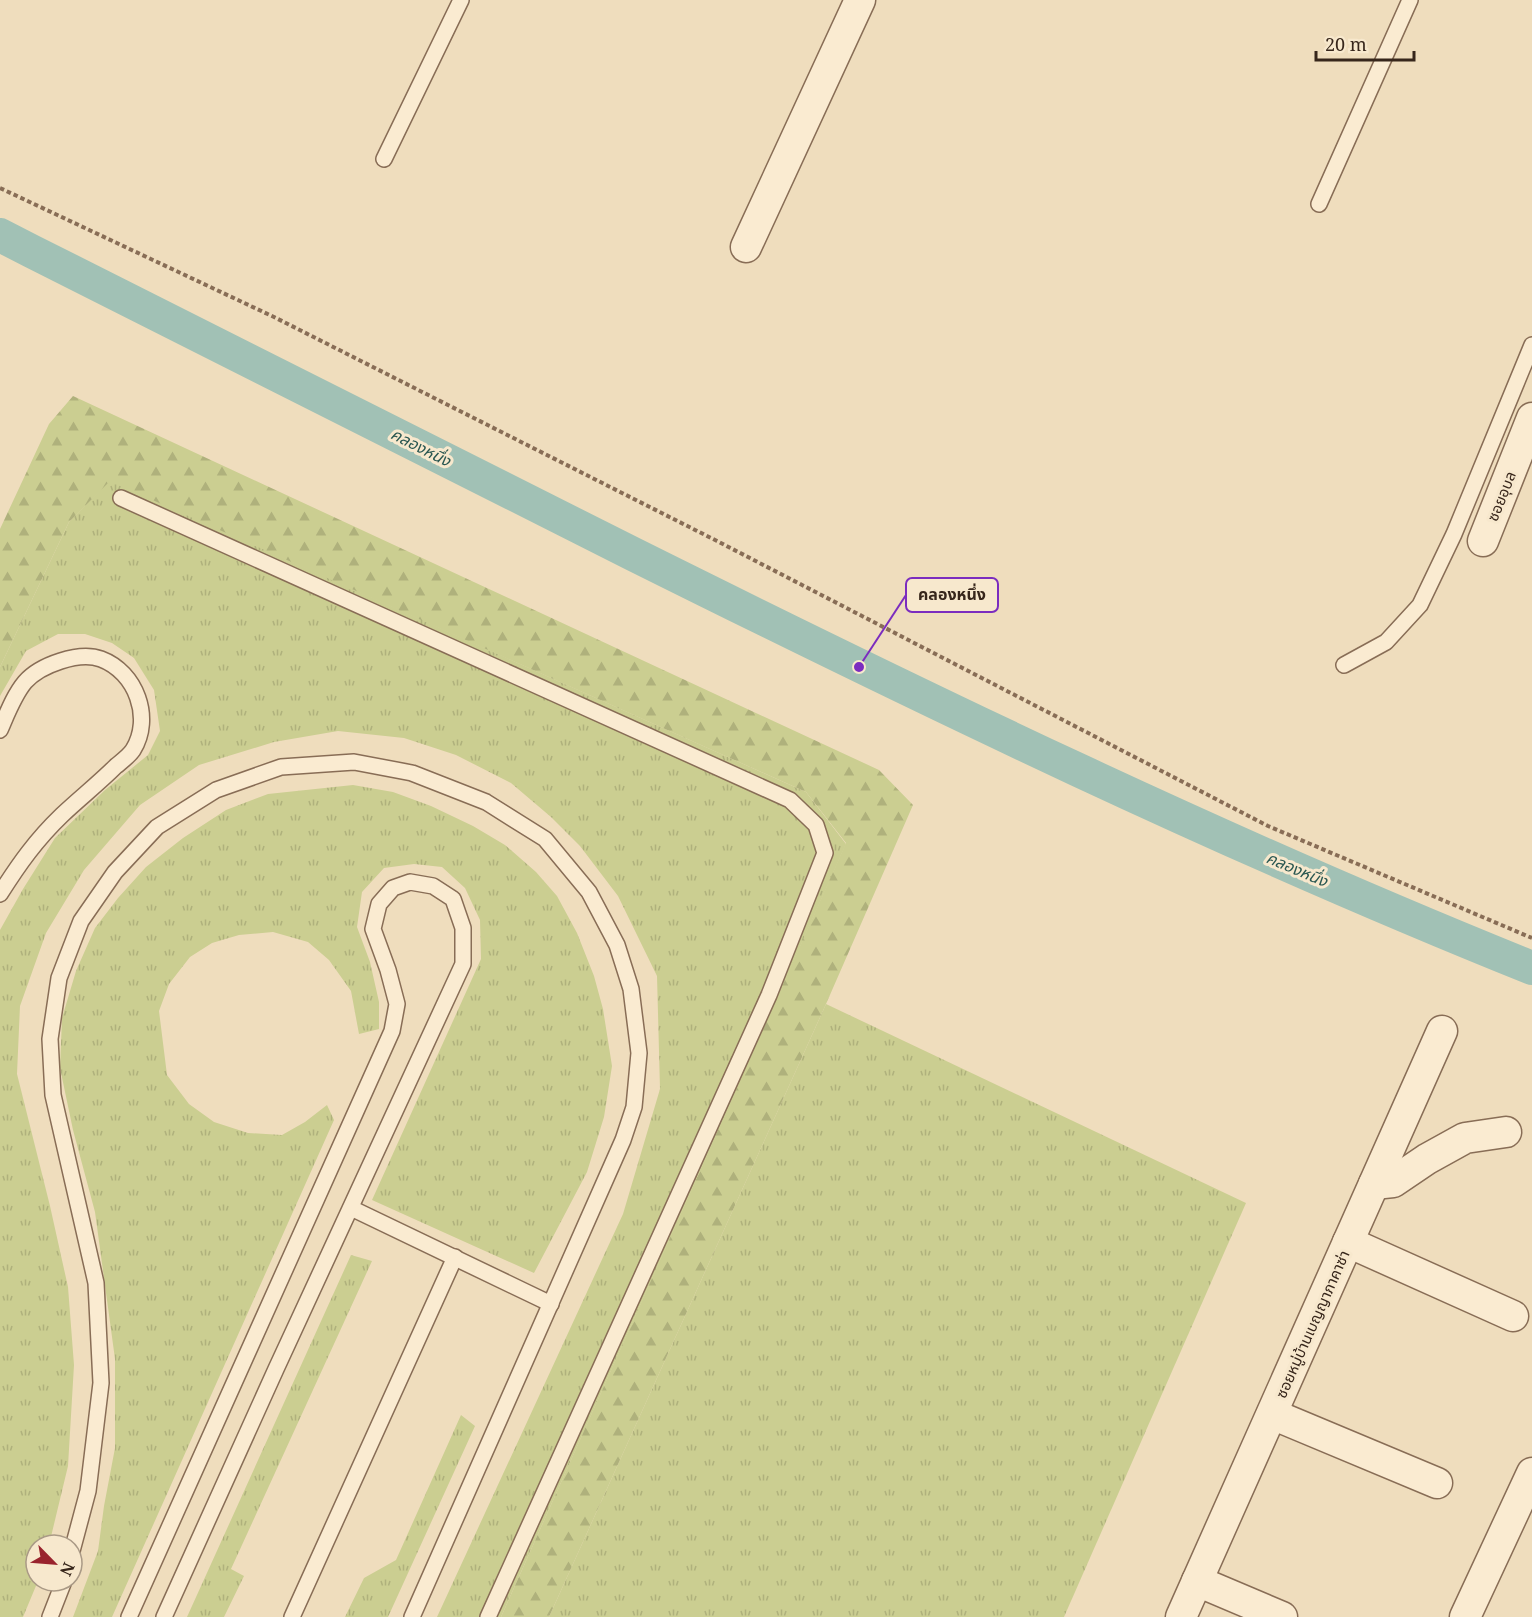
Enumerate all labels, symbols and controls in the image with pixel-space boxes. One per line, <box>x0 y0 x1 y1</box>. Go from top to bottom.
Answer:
scale bar <box>1316 24 1414 62</box>
text: 20 m <box>1325 32 1367 56</box>
water label: คลองหนึ่ง <box>387 423 456 472</box>
street label: ซอยอุบล <box>1482 468 1520 524</box>
callout: คลองหนึ่ง <box>906 578 998 612</box>
text: คลองหนึ่ง <box>918 583 986 605</box>
water label: คลองหนึ่ง <box>1263 846 1332 892</box>
street label: ซอยหมู่บ้านเบญญาภาคาซ่า <box>1270 1247 1354 1401</box>
north arrow <box>24 1533 84 1593</box>
text: N <box>55 1559 80 1580</box>

